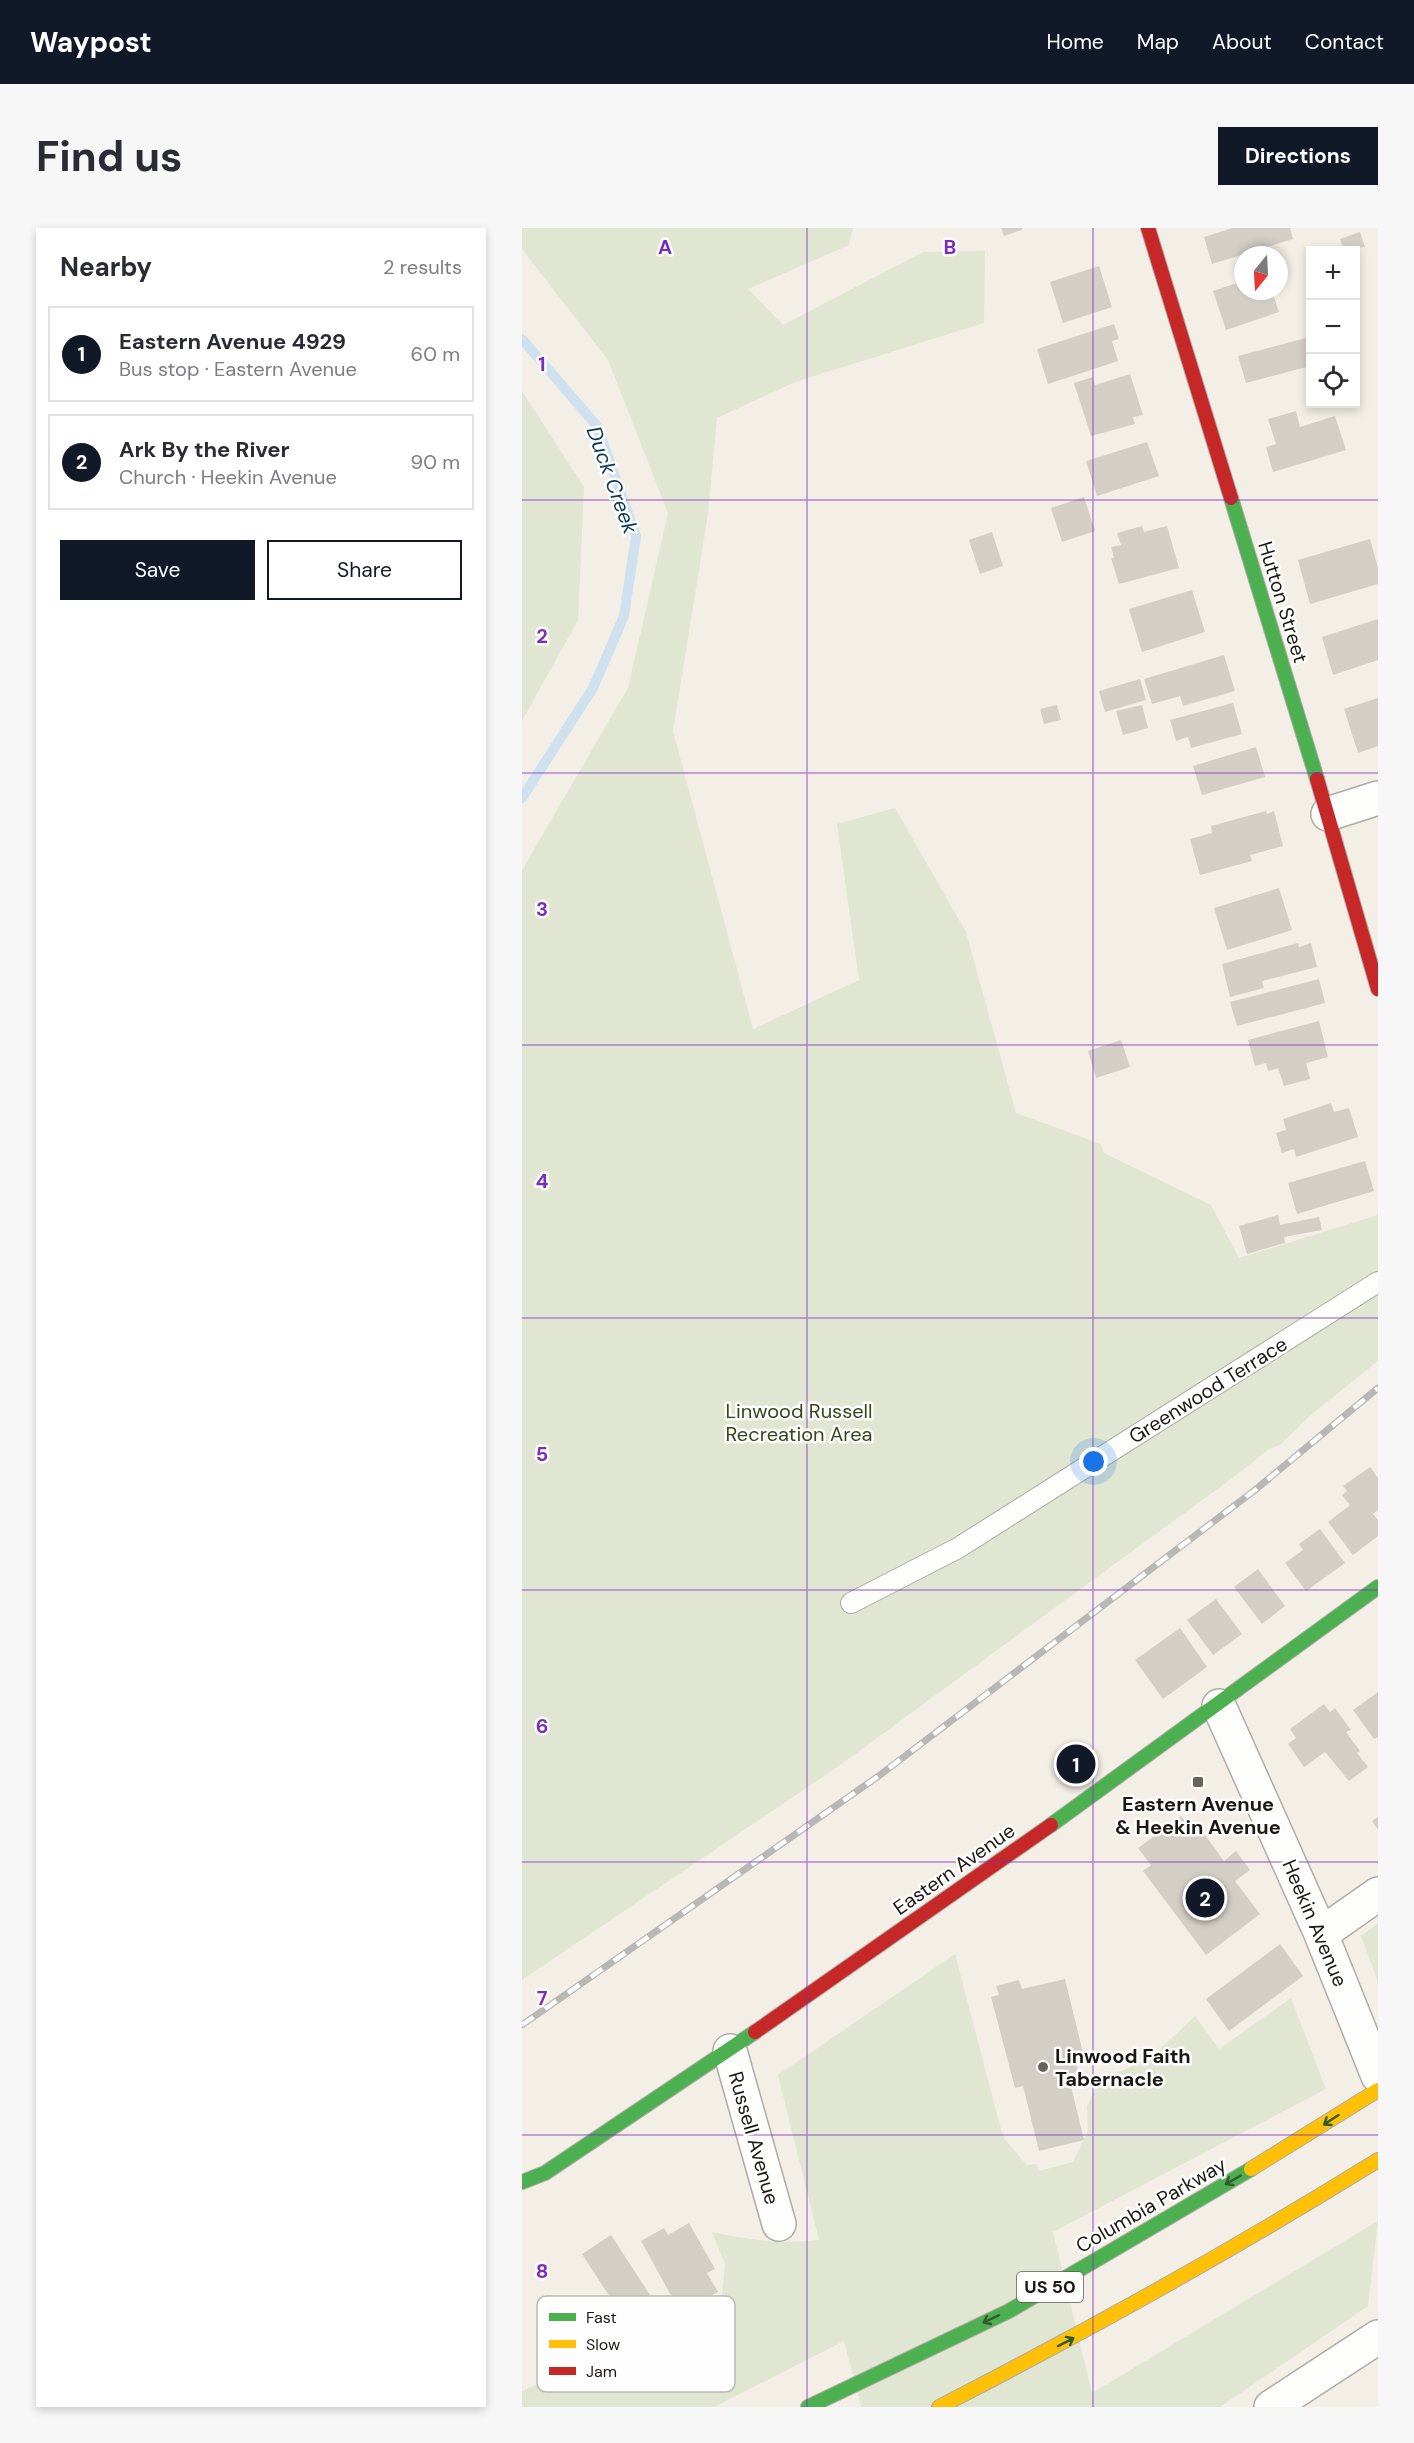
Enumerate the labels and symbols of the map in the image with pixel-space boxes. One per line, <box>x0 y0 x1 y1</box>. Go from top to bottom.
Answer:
text: A <box>658 234 672 260</box>
text: B <box>944 234 956 260</box>
north arrow <box>1234 246 1288 300</box>
text: 1 <box>538 351 546 377</box>
water label: Duck Creek <box>580 422 644 538</box>
street label: Hutton Street <box>1252 538 1314 666</box>
text: 2 <box>536 623 548 649</box>
text: 3 <box>536 896 548 922</box>
text: 4 <box>536 1168 549 1194</box>
street label: Greenwood Terrace <box>1124 1331 1292 1449</box>
park label: Linwood Russell Recreation Area <box>726 1398 872 1447</box>
text: 5 <box>536 1441 548 1467</box>
your location <box>1079 1447 1108 1476</box>
text: 6 <box>536 1713 548 1739</box>
pin: 1 <box>1056 1742 1096 1786</box>
marker: Eastern Avenue & Heekin Avenue <box>1191 1775 1205 1789</box>
place label: Eastern Avenue & Heekin Avenue <box>1115 1791 1281 1840</box>
street label: Eastern Avenue <box>888 1817 1020 1921</box>
street label: Heekin Avenue <box>1276 1855 1354 1991</box>
pin: 2 <box>1186 1876 1224 1920</box>
text: 7 <box>537 1985 548 2011</box>
place label: Linwood Faith Tabernacle <box>1055 2043 1191 2092</box>
marker: Linwood Faith Tabernacle <box>1036 2060 1050 2074</box>
street label: Russell Avenue <box>723 2069 785 2207</box>
one-way arrow <box>1322 2114 1339 2127</box>
street label: Columbia Parkway <box>1071 2151 1231 2259</box>
one-way arrow <box>1225 2175 1242 2187</box>
text: 8 <box>536 2258 548 2284</box>
road number: US 50 <box>1017 2272 1083 2302</box>
legend <box>537 2296 735 2392</box>
text: Fast <box>586 2307 617 2328</box>
one-way arrow <box>982 2314 1000 2326</box>
text: Slow <box>586 2334 620 2355</box>
one-way arrow <box>1056 2336 1074 2348</box>
text: Jam <box>586 2361 617 2382</box>

